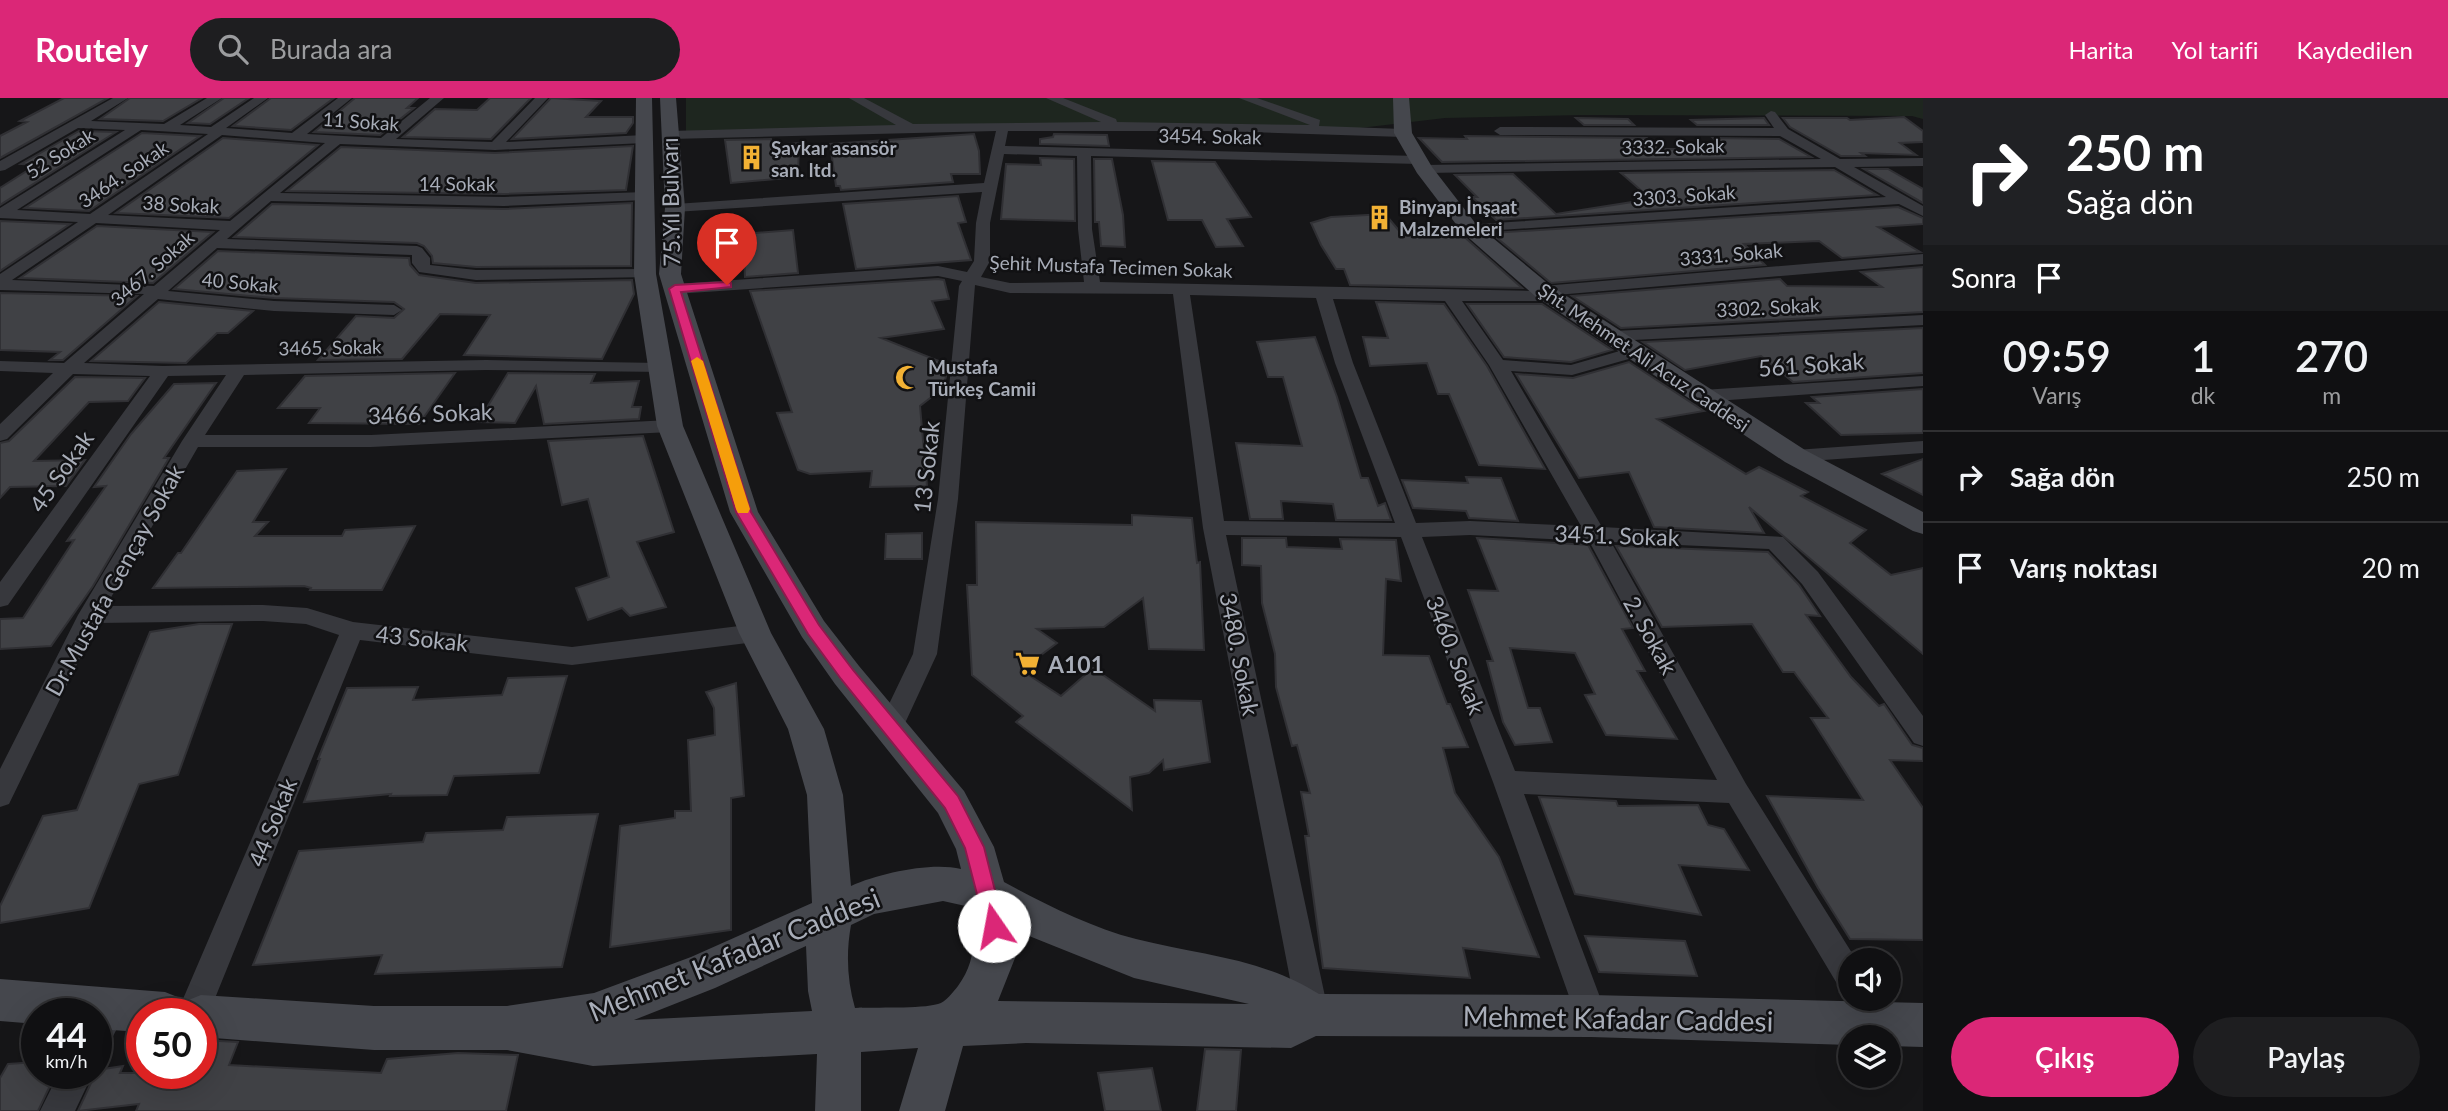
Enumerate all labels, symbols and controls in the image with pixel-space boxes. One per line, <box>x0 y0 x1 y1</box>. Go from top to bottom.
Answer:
search box <box>190 18 680 81</box>
text: Routely <box>35 29 148 69</box>
icon: search <box>214 30 252 68</box>
text: Burada ara <box>270 33 393 65</box>
text: Harita <box>2069 35 2133 64</box>
text: Yol tarifi <box>2171 35 2258 64</box>
text: Kaydedilen <box>2296 35 2413 64</box>
street label: 11 Sokak <box>322 107 400 135</box>
street label: 52 Sokak <box>21 123 99 183</box>
text: 250 m <box>2066 123 2204 181</box>
street label: 3454. Sokak <box>1158 124 1262 148</box>
icon: right <box>1951 126 2042 217</box>
street label: 3332. Sokak <box>1621 134 1725 158</box>
street label: 3464. Sokak <box>74 135 172 212</box>
place label: Şavkar asansör san. ltd. <box>771 136 897 181</box>
street label: 75.Yıl Bulvarı <box>655 137 685 267</box>
building icon: Şavkar asansör san. ltd. <box>737 144 765 172</box>
street label: 14 Sokak <box>419 172 496 195</box>
street label: 3303. Sokak <box>1632 180 1737 210</box>
text: Sağa dön <box>2066 182 2194 221</box>
street label: 38 Sokak <box>142 191 220 218</box>
place label: Binyapı İnşaat Malzemeleri <box>1399 195 1517 240</box>
building icon: Binyapı İnşaat Malzemeleri <box>1365 203 1393 231</box>
pin <box>697 213 757 285</box>
icon: arrive <box>708 224 746 262</box>
street label: 3467. Sokak <box>106 225 199 311</box>
street label: 3331. Sokak <box>1679 238 1784 270</box>
street label: Şehit Mustafa Tecimen Sokak <box>989 250 1233 282</box>
icon: arrive <box>2030 259 2068 297</box>
text: Sonra <box>1951 262 2016 294</box>
street label: 40 Sokak <box>201 267 280 297</box>
street label: Şht. Mehmet Ali Acuz Caddesi <box>1534 278 1754 436</box>
street label: 3302. Sokak <box>1716 293 1820 321</box>
text: 09:59 <box>2003 331 2111 381</box>
text: 1 <box>2191 331 2215 381</box>
text: 270 <box>2295 331 2368 381</box>
street label: 3465. Sokak <box>278 335 382 359</box>
street label: 561 Sokak <box>1757 346 1865 382</box>
place label: Mustafa Türkeş Camii <box>928 355 1036 400</box>
mosque icon: Mustafa Türkeş Camii <box>894 363 922 391</box>
text: Varış <box>2032 381 2081 409</box>
text: dk <box>2191 381 2215 409</box>
text: m <box>2322 381 2341 409</box>
street label: 3466. Sokak <box>367 397 493 429</box>
street label: 13 Sokak <box>907 419 945 515</box>
street label: 45 Sokak <box>23 425 99 517</box>
icon: right <box>1951 458 1989 496</box>
street label: Dr.Mustafa Gençay Sokak <box>39 459 189 701</box>
text: Sağa dön <box>2010 461 2115 493</box>
text: 250 m <box>2347 461 2420 493</box>
street label: 3451. Sokak <box>1554 519 1680 551</box>
icon: arrive <box>1951 549 1989 587</box>
text: Varış noktası <box>2010 552 2158 584</box>
text: 20 m <box>2362 552 2420 584</box>
street label: 3480. Sokak <box>1214 590 1266 718</box>
street label: 2. Sokak <box>1618 591 1684 679</box>
street label: 3460. Sokak <box>1421 592 1492 719</box>
street label: 43 Sokak <box>374 619 470 657</box>
supermarket icon: A101 <box>1014 650 1042 678</box>
place label: A101 <box>1047 650 1104 678</box>
street label: 44 Sokak <box>242 773 302 870</box>
street label: Mehmet Kafadar Caddesi <box>584 880 884 1028</box>
position arrow <box>957 889 1031 963</box>
map controls <box>1838 948 1901 1088</box>
button: sound <box>1838 948 1901 1011</box>
speed limit sign: 50 <box>126 998 217 1089</box>
street label: Mehmet Kafadar Caddesi <box>1462 998 1774 1038</box>
text: 44 <box>46 1013 87 1055</box>
button: Çıkış <box>1951 1017 2179 1097</box>
button: Paylaş <box>2193 1017 2420 1097</box>
button: layers <box>1838 1025 1901 1088</box>
text: km/h <box>45 1050 88 1072</box>

